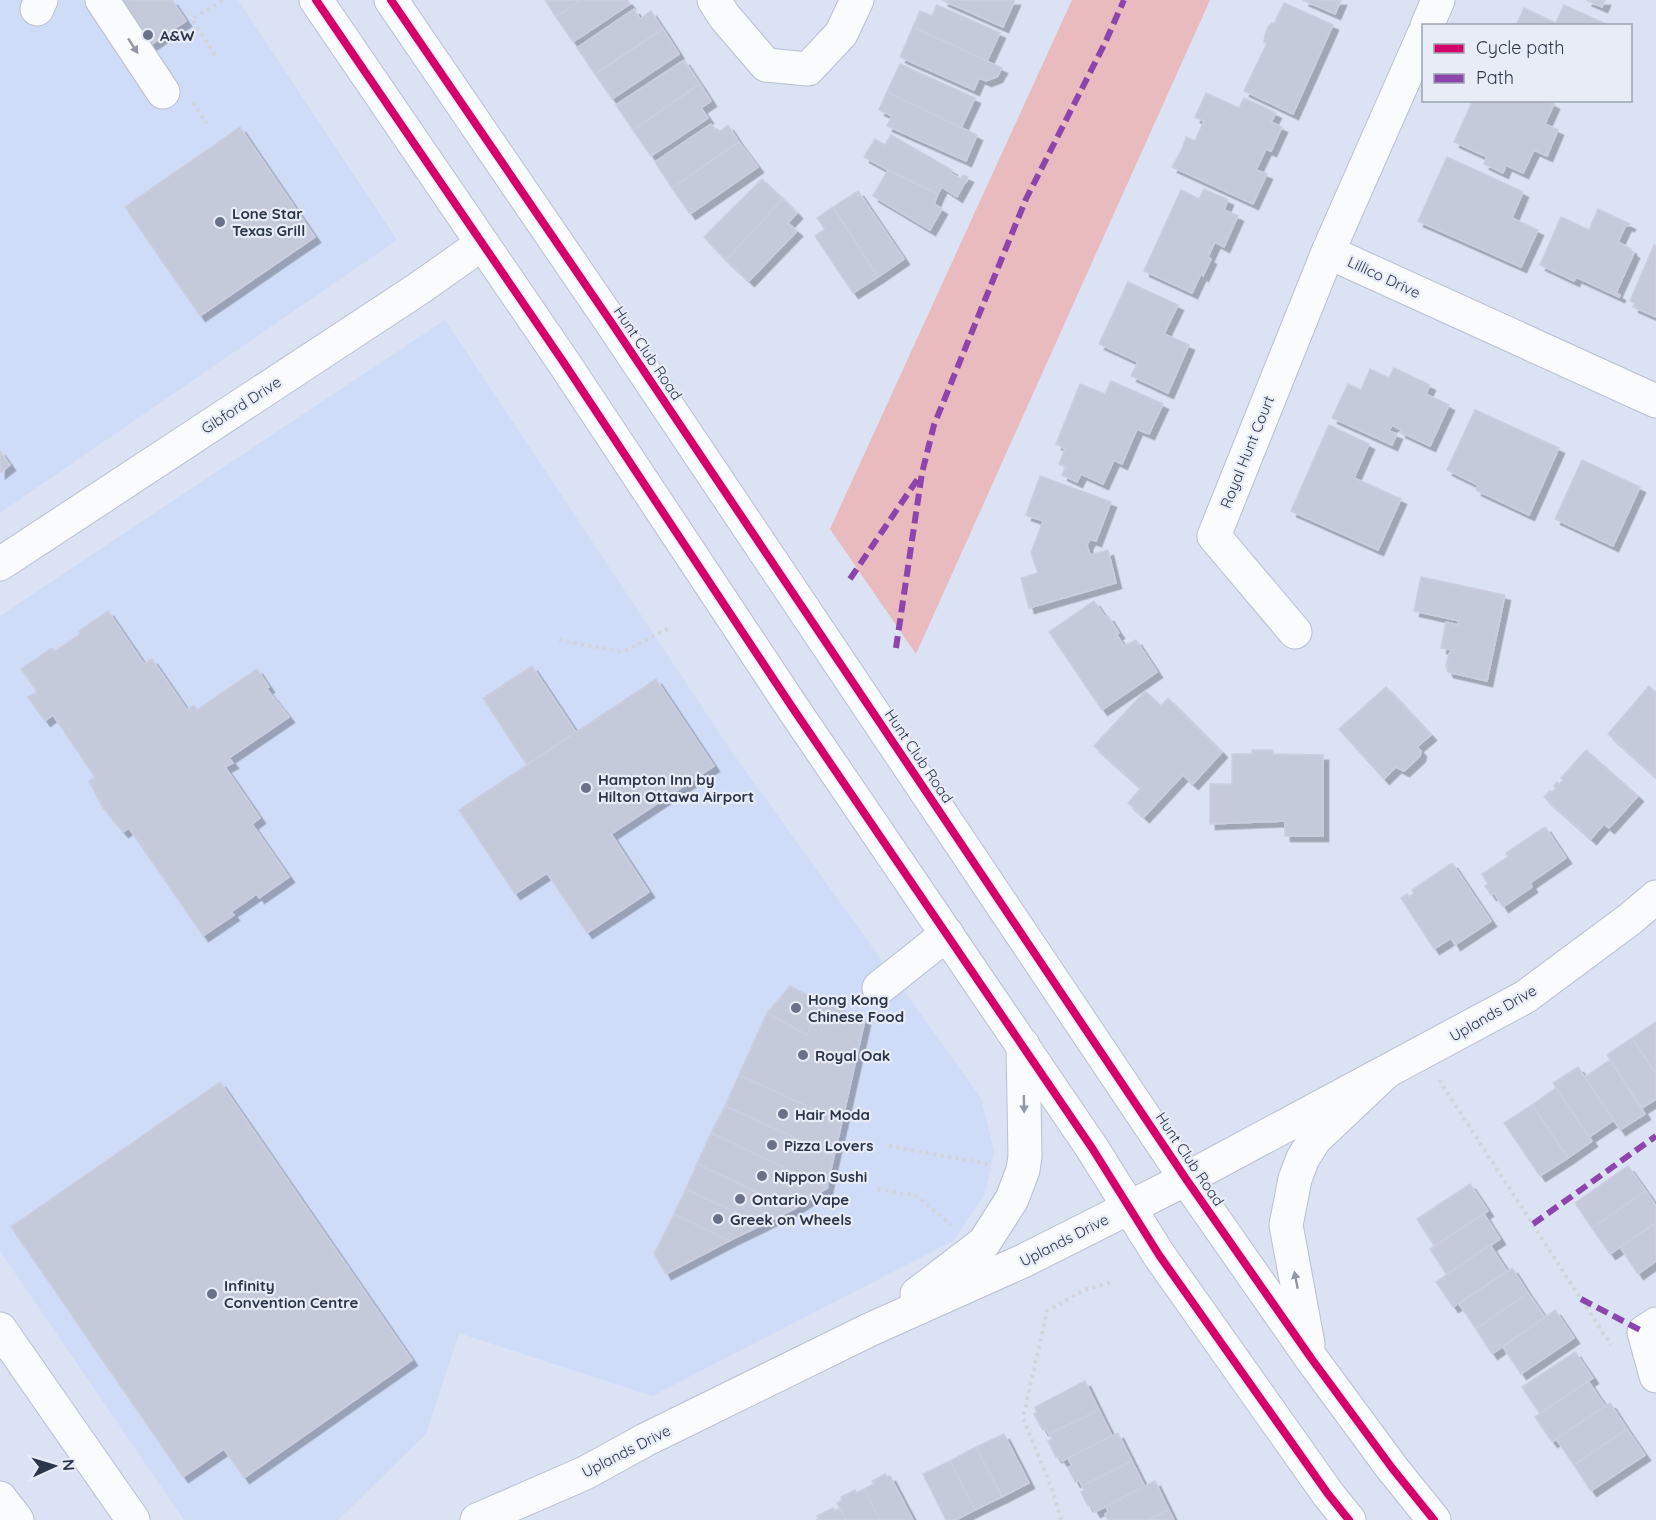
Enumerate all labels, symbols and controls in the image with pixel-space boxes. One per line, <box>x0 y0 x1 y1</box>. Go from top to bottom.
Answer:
legend <box>1422 24 1632 102</box>
place label: A&W <box>160 26 194 45</box>
marker: A&W <box>141 28 155 42</box>
text: Cycle path <box>1476 36 1564 59</box>
one-way arrow <box>127 38 138 54</box>
text: Path <box>1476 66 1514 89</box>
place label: Lone Star Texas Grill <box>232 204 305 240</box>
marker: Lone Star Texas Grill <box>213 215 227 229</box>
street label: Lillico Drive <box>1344 252 1424 302</box>
street label: Hunt Club Road <box>610 302 686 404</box>
street label: Gibford Drive <box>198 372 284 438</box>
street label: Royal Hunt Court <box>1216 393 1278 511</box>
street label: Hunt Club Road <box>881 705 957 807</box>
place label: Hampton Inn by Hilton Ottawa Airport <box>598 770 754 806</box>
marker: Hampton Inn by Hilton Ottawa Airport <box>579 781 593 795</box>
street label: Uplands Drive <box>1446 980 1540 1046</box>
place label: Hong Kong Chinese Food <box>808 990 904 1026</box>
marker: Hong Kong Chinese Food <box>789 1001 803 1015</box>
place label: Royal Oak <box>815 1046 890 1065</box>
marker: Royal Oak <box>796 1048 810 1062</box>
one-way arrow <box>1020 1094 1029 1113</box>
place label: Hair Moda <box>795 1105 870 1124</box>
marker: Hair Moda <box>776 1107 790 1121</box>
street label: Hunt Club Road <box>1152 1108 1228 1210</box>
place label: Pizza Lovers <box>784 1136 873 1155</box>
marker: Pizza Lovers <box>765 1138 779 1152</box>
place label: Nippon Sushi <box>774 1167 867 1186</box>
marker: Nippon Sushi <box>755 1169 769 1183</box>
place label: Ontario Vape <box>752 1190 849 1209</box>
marker: Ontario Vape <box>733 1192 747 1206</box>
street label: Uplands Drive <box>1016 1209 1112 1271</box>
place label: Greek on Wheels <box>730 1210 851 1229</box>
marker: Greek on Wheels <box>711 1212 725 1226</box>
one-way arrow <box>1290 1270 1300 1289</box>
place label: Infinity Convention Centre <box>224 1276 358 1312</box>
marker: Infinity Convention Centre <box>205 1287 219 1301</box>
street label: Uplands Drive <box>578 1420 674 1482</box>
north arrow <box>24 1436 84 1496</box>
text: N <box>59 1458 79 1472</box>

